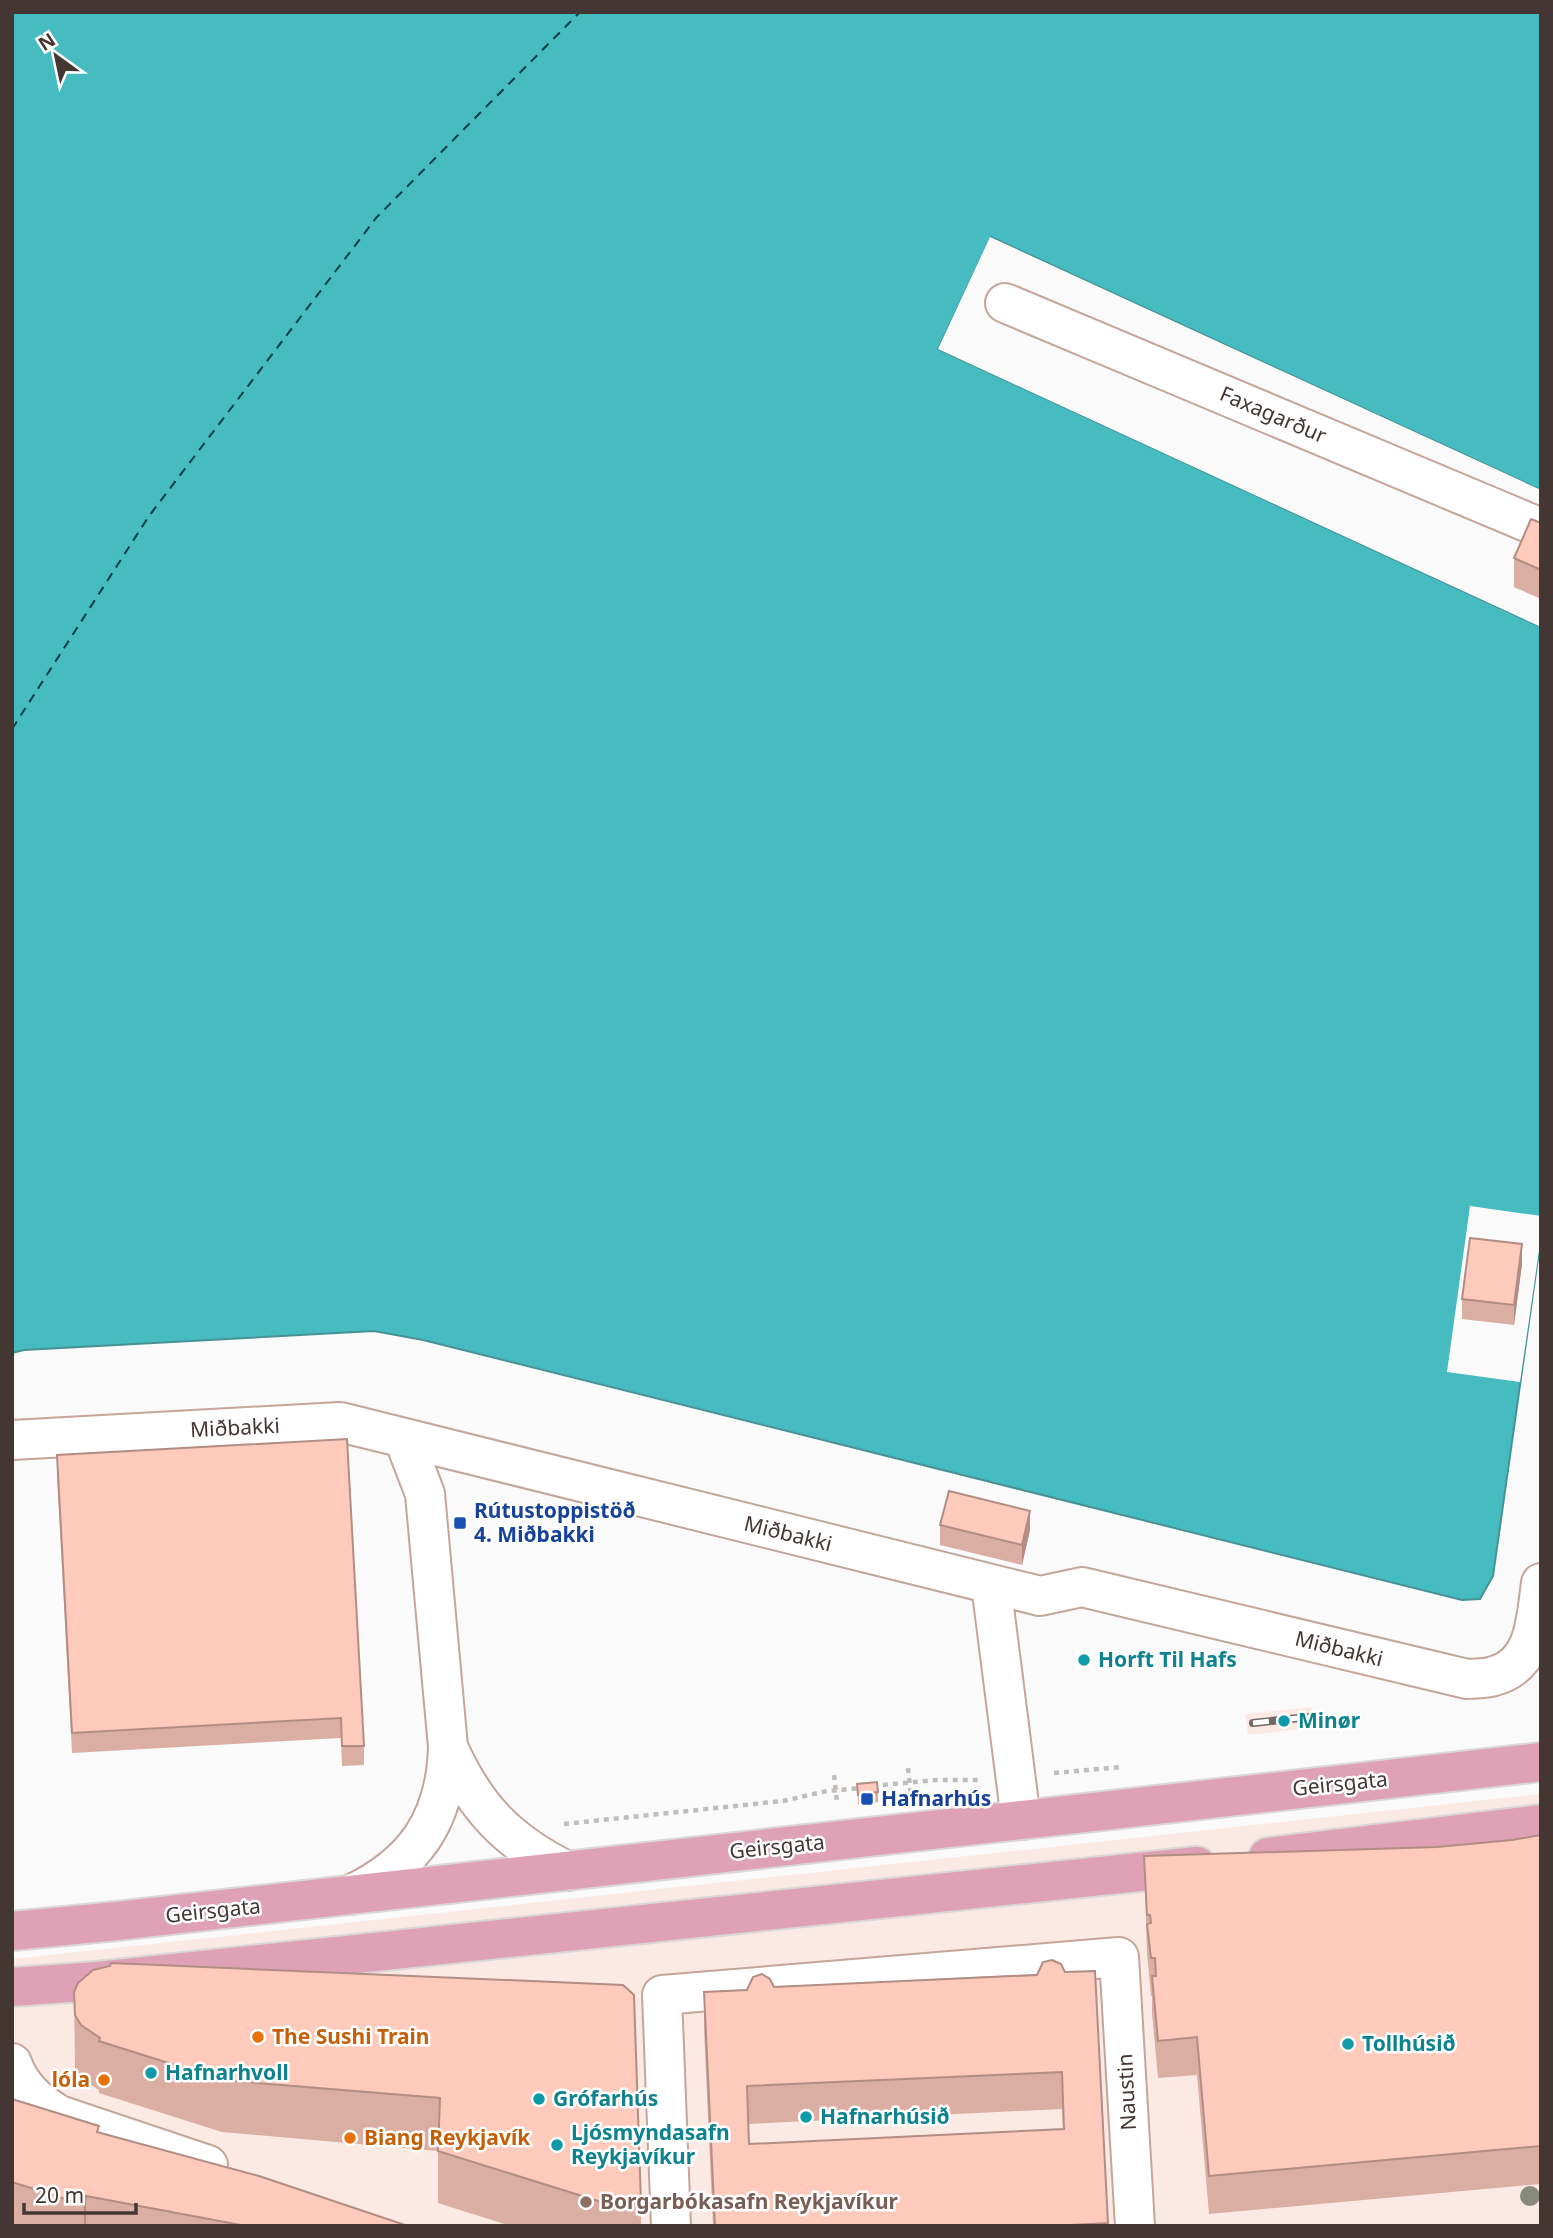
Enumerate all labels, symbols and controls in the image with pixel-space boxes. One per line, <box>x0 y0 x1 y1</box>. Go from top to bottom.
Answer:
north arrow <box>21 21 91 91</box>
text: N <box>33 27 60 57</box>
street label: Faxagarður <box>1216 379 1331 449</box>
street label: Miðbakki <box>189 1411 280 1443</box>
place label: Rútustoppistöð 4. Miðbakki <box>474 1496 636 1548</box>
street label: Miðbakki <box>741 1509 835 1557</box>
marker: Rútustoppistöð 4. Miðbakki <box>452 1515 468 1531</box>
street label: Miðbakki <box>1292 1624 1386 1672</box>
place label: Horft Til Hafs <box>1098 1645 1237 1673</box>
marker: Horft Til Hafs <box>1076 1652 1092 1668</box>
place label: Minør <box>1298 1706 1361 1734</box>
marker: Minør <box>1276 1713 1292 1729</box>
street label: Geirsgata <box>1291 1764 1389 1802</box>
place label: Hafnarhús <box>881 1784 991 1812</box>
marker: Hafnarhús <box>859 1791 875 1807</box>
street label: Geirsgata <box>728 1827 826 1865</box>
street label: Geirsgata <box>164 1891 262 1929</box>
place label: The Sushi Train <box>272 2022 429 2050</box>
marker: The Sushi Train <box>250 2029 266 2045</box>
place label: Tollhúsið <box>1362 2029 1456 2057</box>
marker: Tollhúsið <box>1340 2036 1356 2052</box>
street label: Naustin <box>1110 2053 1142 2131</box>
place label: Hafnarhvoll <box>165 2058 289 2086</box>
place label: lóla <box>52 2065 90 2093</box>
marker: Hafnarhvoll <box>143 2065 159 2081</box>
marker: lóla <box>96 2072 112 2088</box>
place label: Grófarhús <box>553 2084 658 2112</box>
marker: Grófarhús <box>531 2091 547 2107</box>
place label: Hafnarhúsið <box>820 2102 950 2130</box>
marker: Hafnarhúsið <box>798 2109 814 2125</box>
place label: Ljósmyndasafn Reykjavíkur <box>571 2118 730 2170</box>
place label: Biang Reykjavík <box>364 2123 531 2151</box>
marker: Biang Reykjavík <box>342 2130 358 2146</box>
marker: Ljósmyndasafn Reykjavíkur <box>549 2137 565 2153</box>
scale bar <box>24 2172 136 2216</box>
text: 20 m <box>35 2181 84 2209</box>
place label: Borgarbókasafn Reykjavíkur <box>600 2187 899 2215</box>
marker: Borgarbókasafn Reykjavíkur <box>578 2194 594 2210</box>

